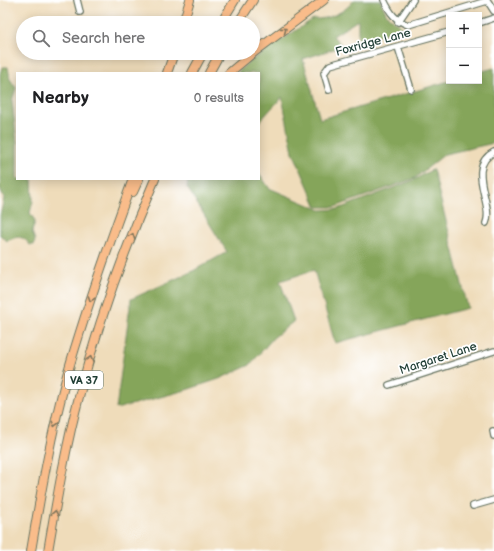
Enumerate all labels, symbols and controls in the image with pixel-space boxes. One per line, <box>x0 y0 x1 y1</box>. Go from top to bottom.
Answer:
map controls <box>446 12 482 84</box>
button: + <box>446 12 482 48</box>
search box <box>16 16 260 60</box>
street label: Foxridge Lane <box>334 25 412 60</box>
icon: search <box>30 27 52 49</box>
one-way arrow <box>280 28 287 35</box>
text: Search here <box>62 29 145 48</box>
button: − <box>446 48 482 84</box>
text: Nearby <box>32 88 89 108</box>
text: 0 results <box>194 90 244 106</box>
one-way arrow <box>127 232 135 239</box>
one-way arrow <box>87 296 95 303</box>
street label: Margaret Lane <box>398 339 479 378</box>
one-way arrow <box>85 355 94 362</box>
road number: VA 37 <box>65 371 103 389</box>
one-way arrow <box>51 420 60 427</box>
one-way arrow <box>50 509 59 516</box>

